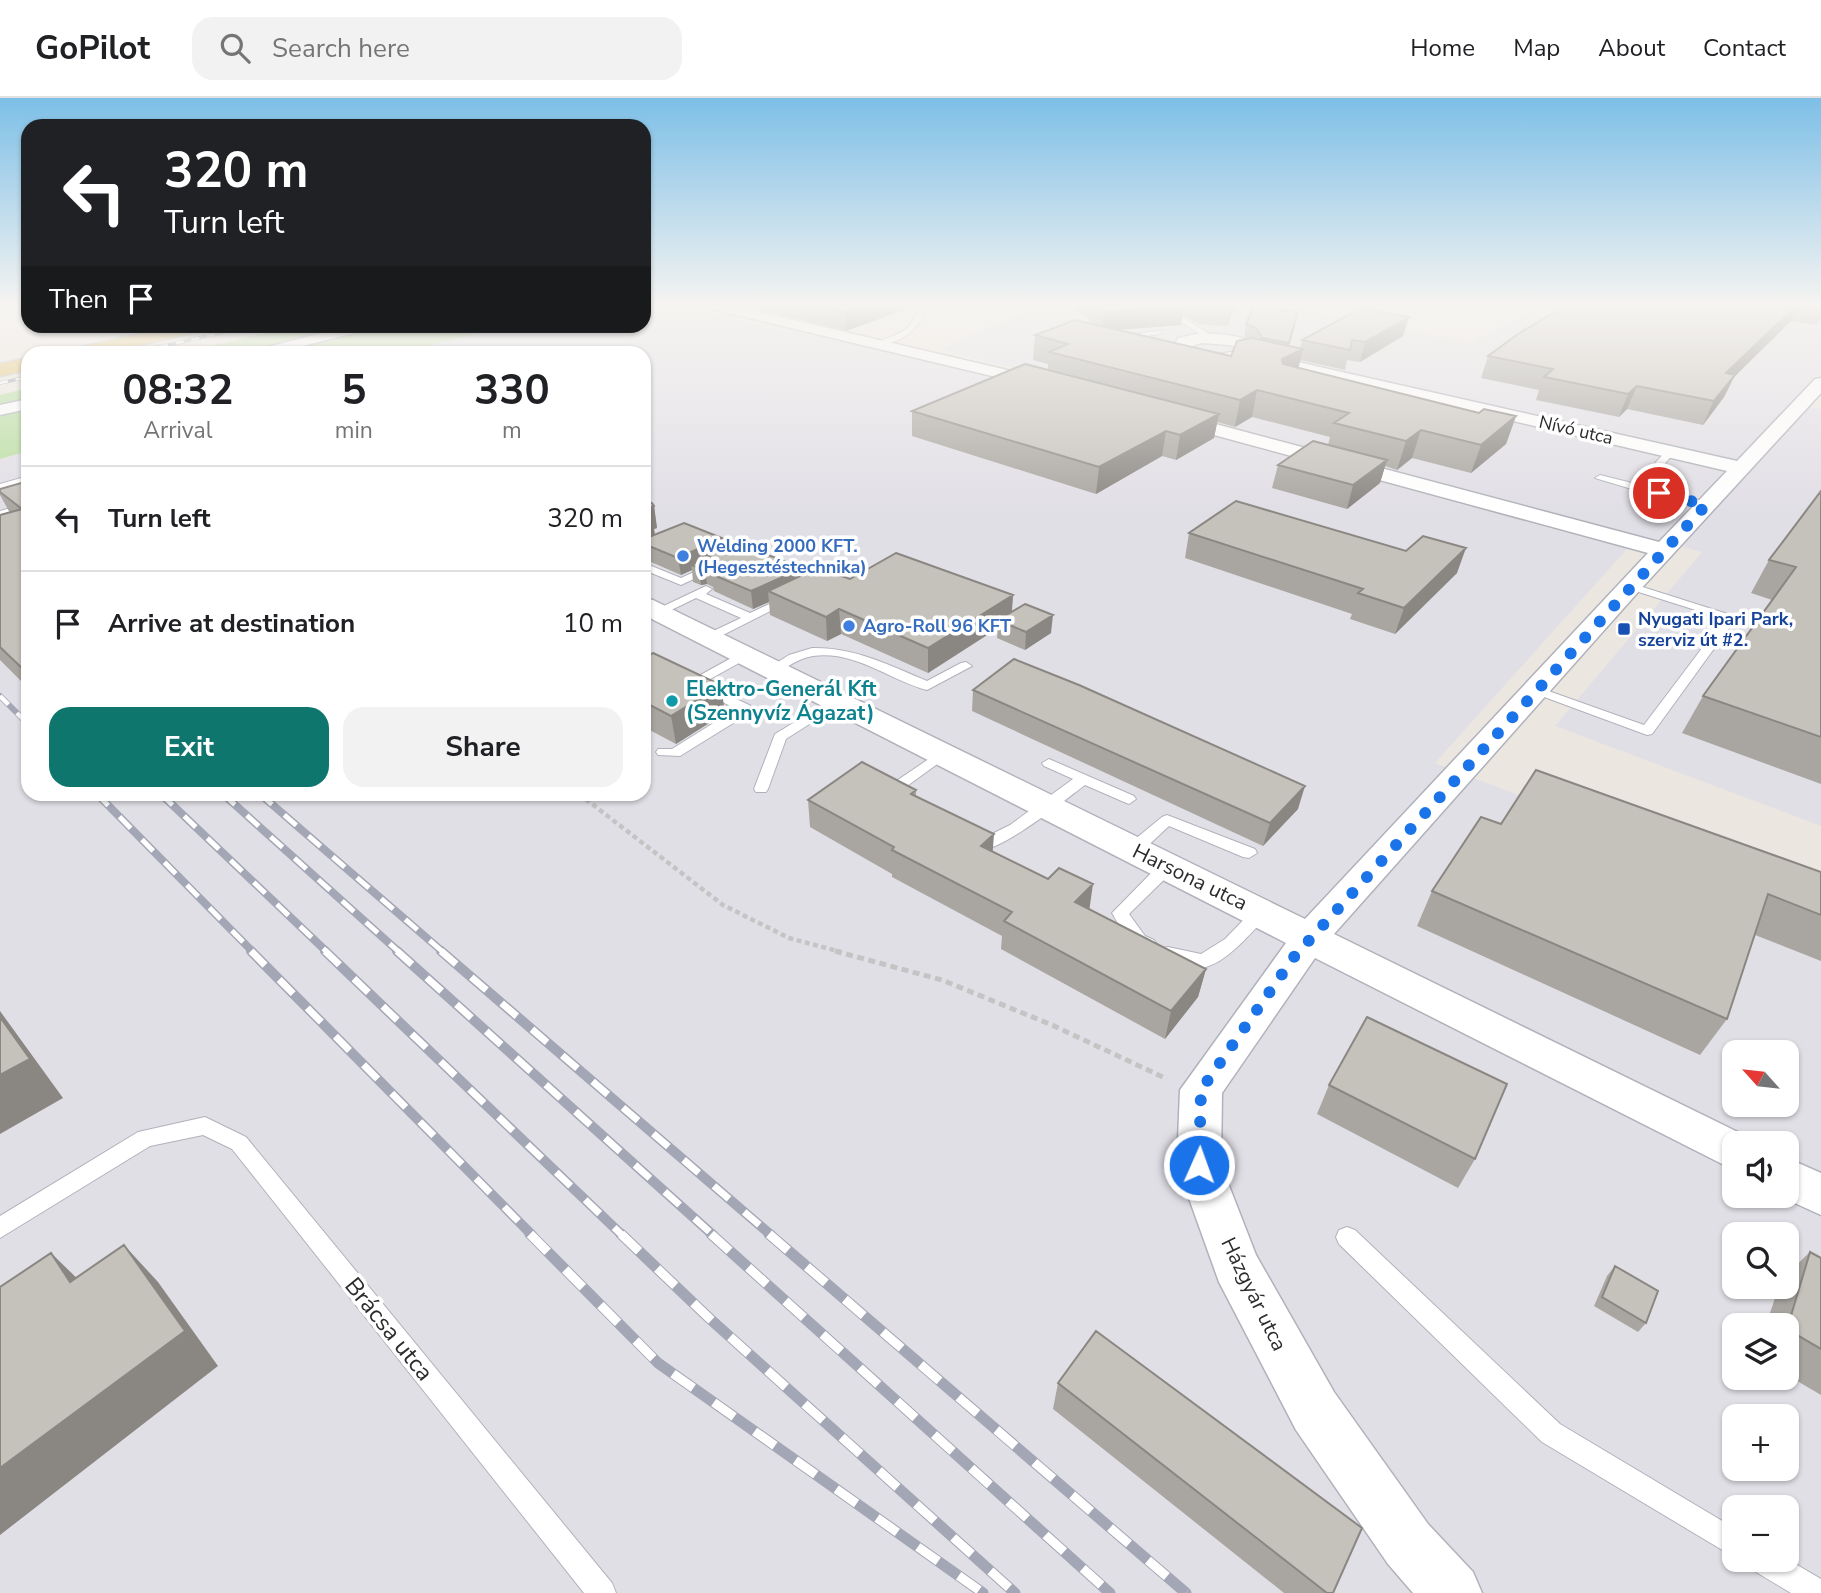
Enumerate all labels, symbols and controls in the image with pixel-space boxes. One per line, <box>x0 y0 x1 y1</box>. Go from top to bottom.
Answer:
search box <box>192 17 682 80</box>
text: GoPilot <box>35 26 150 71</box>
icon: search <box>216 29 254 67</box>
text: Search here <box>272 31 410 66</box>
text: Home <box>1410 32 1475 64</box>
text: Map <box>1513 32 1560 64</box>
text: About <box>1598 32 1665 64</box>
text: Contact <box>1703 32 1786 64</box>
text: 320 m <box>164 137 308 204</box>
icon: left <box>49 147 140 238</box>
text: Turn left <box>164 201 284 244</box>
icon: arrive <box>122 280 160 318</box>
text: Then <box>49 282 108 317</box>
text: 08:32 <box>122 362 233 419</box>
text: 5 <box>341 362 366 419</box>
text: 330 <box>474 362 550 419</box>
street label: Nívó utca <box>1537 410 1615 450</box>
text: Arrival <box>143 415 212 446</box>
text: min <box>335 415 373 446</box>
text: m <box>502 415 522 446</box>
pin <box>1629 463 1689 523</box>
icon: arrive <box>1640 474 1678 512</box>
icon: left <box>49 500 87 538</box>
text: Turn left <box>108 501 211 536</box>
text: 320 m <box>547 501 623 536</box>
place label: Welding 2000 KFT. (Hegesztéstechnika) <box>697 534 867 579</box>
marker: Welding 2000 KFT. (Hegesztéstechnika) <box>675 548 691 564</box>
icon: arrive <box>49 605 87 643</box>
text: Arrive at destination <box>108 606 355 641</box>
text: 10 m <box>563 606 623 641</box>
place label: Nyugati Ipari Park, szerviz út #2. <box>1638 607 1793 652</box>
place label: Agro-Roll 96 KFT <box>863 614 1012 638</box>
marker: Agro-Roll 96 KFT <box>841 618 857 634</box>
marker: Nyugati Ipari Park, szerviz út #2. <box>1616 621 1632 637</box>
place label: Elektro-Generál Kft (Szennyvíz Ágazat) <box>686 675 877 727</box>
marker: Elektro-Generál Kft (Szennyvíz Ágazat) <box>664 693 680 709</box>
button: Exit <box>49 707 329 787</box>
button: Share <box>343 707 623 787</box>
street label: Harsona utca <box>1128 837 1252 917</box>
north arrow <box>1722 1040 1799 1116</box>
map controls <box>1722 1040 1799 1572</box>
position arrow <box>1162 1128 1236 1202</box>
button: sound <box>1722 1131 1799 1208</box>
button: search <box>1722 1222 1799 1299</box>
street label: Házgyár utca <box>1214 1232 1294 1356</box>
street label: Brácsa utca <box>337 1271 441 1387</box>
button: layers <box>1722 1313 1799 1390</box>
button: + <box>1722 1404 1799 1481</box>
button: − <box>1722 1495 1799 1572</box>

